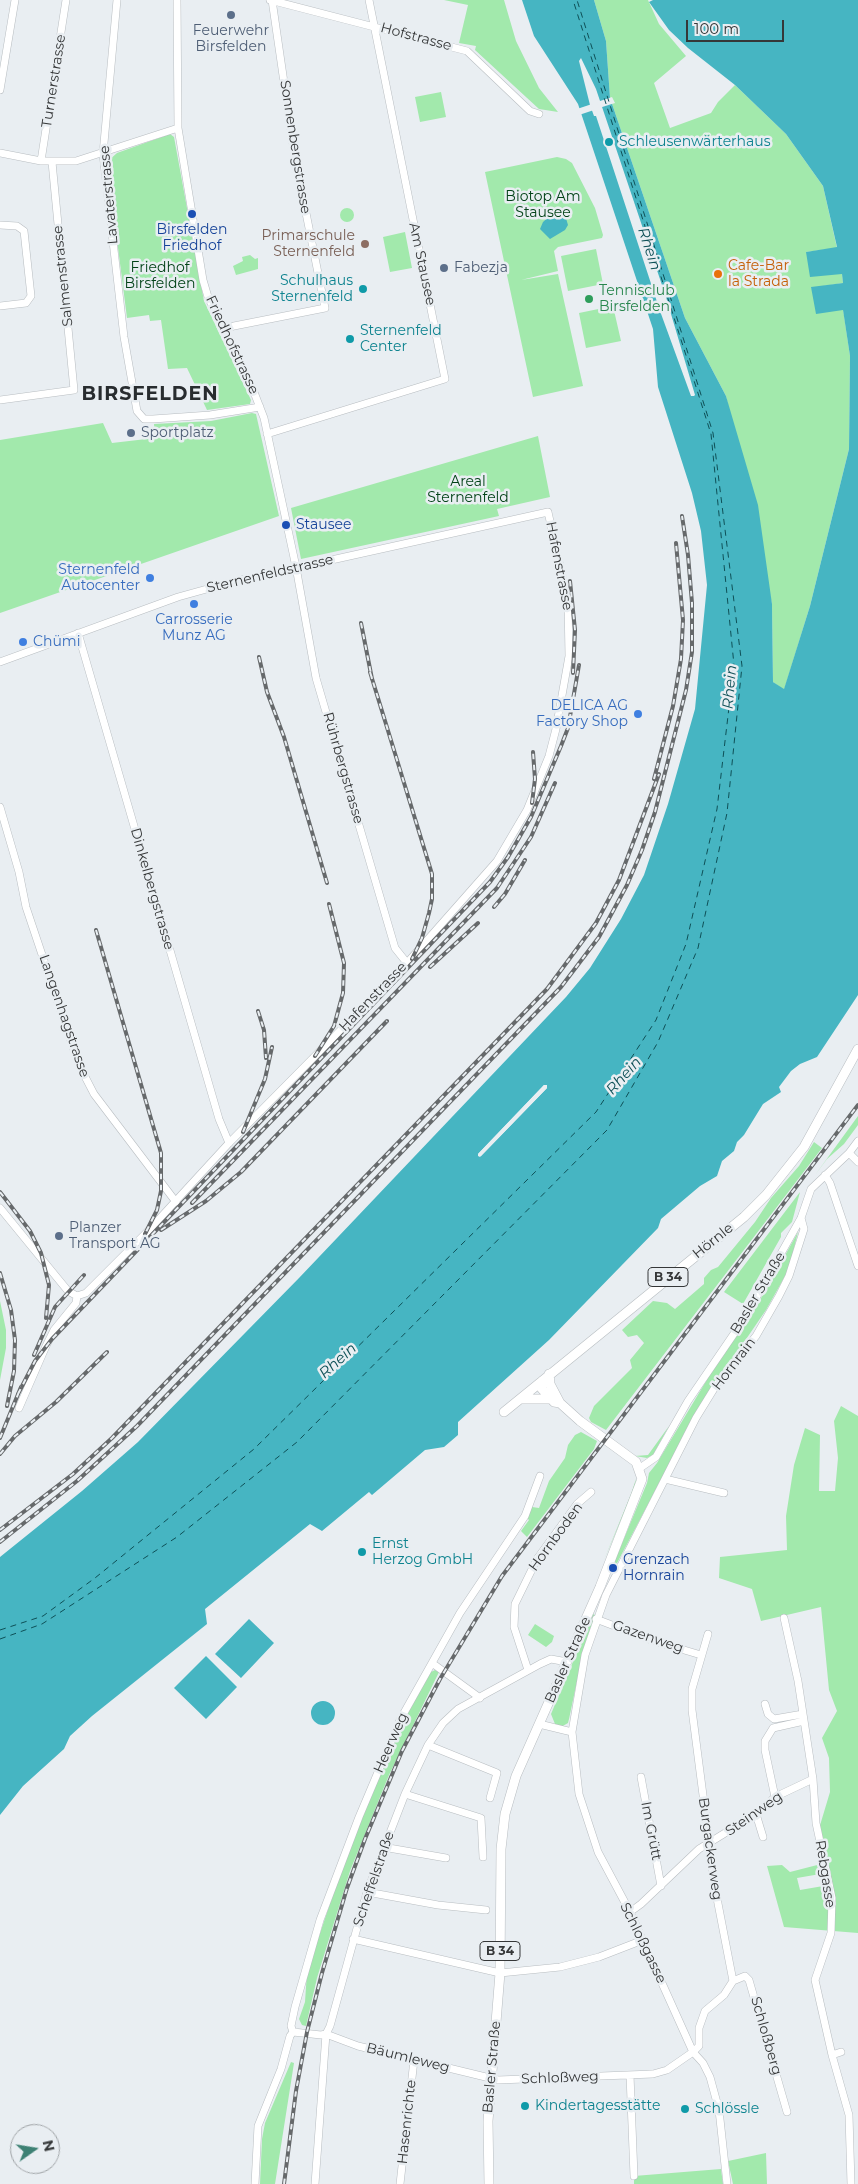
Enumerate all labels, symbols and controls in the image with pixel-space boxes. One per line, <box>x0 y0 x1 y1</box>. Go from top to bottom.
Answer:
marker: Feuerwehr Birsfelden <box>225 9 237 21</box>
scale bar <box>688 10 786 42</box>
street label: Hofstrasse <box>379 19 453 55</box>
text: 100 m <box>694 19 739 38</box>
place label: Feuerwehr Birsfelden <box>193 23 269 56</box>
street label: Turnerstrasse <box>38 33 70 129</box>
street label: Sonnenbergstrasse <box>276 79 314 215</box>
place label: Schleusenwärterhaus <box>619 134 771 150</box>
marker: Schleusenwärterhaus <box>603 136 615 148</box>
street label: Lavaterstrasse <box>96 145 122 245</box>
park label: Biotop Am Stausee <box>505 189 581 222</box>
marker: Birsfelden Friedhof <box>186 208 198 220</box>
street label: Am Stausee <box>405 221 439 307</box>
place label: Birsfelden Friedhof <box>157 222 227 254</box>
street label: Salmenstrasse <box>49 225 77 327</box>
water label: Rhein <box>634 225 664 273</box>
place label: Primarschule Sternenfeld <box>262 228 355 260</box>
marker: Primarschule Sternenfeld <box>359 238 371 250</box>
place label: Cafe-Bar la Strada <box>728 258 789 290</box>
park label: Friedhof Birsfelden <box>125 260 195 292</box>
place label: Fabezja <box>454 260 508 276</box>
marker: Fabezja <box>438 262 450 274</box>
marker: Cafe-Bar la Strada <box>712 268 724 280</box>
place label: Schulhaus Sternenfeld <box>271 273 353 306</box>
marker: Schulhaus Sternenfeld <box>357 283 369 295</box>
place label: Tennisclub Birsfelden <box>599 283 675 316</box>
street label: Friedhofstrasse <box>202 293 262 397</box>
marker: Tennisclub Birsfelden <box>583 293 595 305</box>
place label: Sternenfeld Center <box>360 323 442 356</box>
marker: Sternenfeld Center <box>344 333 356 345</box>
district label: BIRSFELDEN <box>80 383 220 405</box>
place label: Sportplatz <box>141 425 214 441</box>
marker: Sportplatz <box>125 427 137 439</box>
park label: Areal Sternenfeld <box>427 474 509 507</box>
place label: Stausee <box>296 517 351 533</box>
marker: Stausee <box>280 519 292 531</box>
street label: Hafenstrasse <box>542 520 576 612</box>
street label: Sternenfeldstrasse <box>205 551 335 597</box>
place label: Sternenfeld Autocenter <box>58 562 140 594</box>
marker: Sternenfeld Autocenter <box>144 572 156 584</box>
marker: Carrosserie Munz AG <box>188 598 200 610</box>
place label: Carrosserie Munz AG <box>155 612 233 644</box>
place label: Chümi <box>33 634 80 650</box>
marker: Chümi <box>17 636 29 648</box>
water label: Rhein <box>719 664 741 710</box>
place label: DELICA AG Factory Shop <box>536 698 628 730</box>
marker: DELICA AG Factory Shop <box>632 708 644 720</box>
street label: Rührbergstrasse <box>319 710 367 826</box>
street label: Dinkelbergstrasse <box>127 826 177 952</box>
street label: Langenhagstrasse <box>35 952 93 1080</box>
street label: Hafenstrasse <box>336 959 410 1035</box>
water label: Rhein <box>603 1054 645 1098</box>
place label: Planzer Transport AG <box>69 1220 161 1252</box>
street label: Hörnle <box>689 1220 737 1262</box>
marker: Planzer Transport AG <box>53 1230 65 1242</box>
street label: Basler Straße <box>727 1249 789 1337</box>
road number: B 34 <box>648 1268 688 1286</box>
street label: Hornrain <box>709 1334 759 1394</box>
water label: Rhein <box>316 1340 360 1382</box>
street label: Hornboden <box>525 1499 587 1575</box>
place label: Ernst Herzog GmbH <box>372 1536 473 1568</box>
marker: Ernst Herzog GmbH <box>356 1546 368 1558</box>
place label: Grenzach Hornrain <box>623 1552 690 1584</box>
marker: Grenzach Hornrain <box>607 1562 619 1574</box>
street label: Basler Straße <box>542 1614 594 1706</box>
street label: Gazenweg <box>610 1617 686 1657</box>
street label: Heerweg <box>370 1710 412 1776</box>
street label: Steinweg <box>722 1788 786 1840</box>
street label: Burgackerweg <box>694 1797 726 1901</box>
street label: Im Grütt <box>637 1800 665 1862</box>
street label: Scheffelstraße <box>350 1829 398 1929</box>
street label: Rebgasse <box>811 1839 839 1909</box>
street label: Schloßgasse <box>616 1900 670 1986</box>
road number: B 34 <box>480 1942 520 1960</box>
street label: Schloßberg <box>747 1995 785 2077</box>
street label: Basler Straße <box>480 2020 504 2114</box>
street label: Bäumleweg <box>365 2040 451 2076</box>
street label: Schloßweg <box>521 2068 599 2088</box>
street label: Hasenrichte <box>394 2079 420 2165</box>
place label: Kindertagesstätte <box>535 2098 660 2114</box>
marker: Kindertagesstätte <box>519 2100 531 2112</box>
place label: Schlössle <box>695 2101 759 2117</box>
marker: Schlössle <box>679 2103 691 2115</box>
north arrow <box>10 2124 60 2174</box>
text: N <box>39 2138 59 2153</box>

